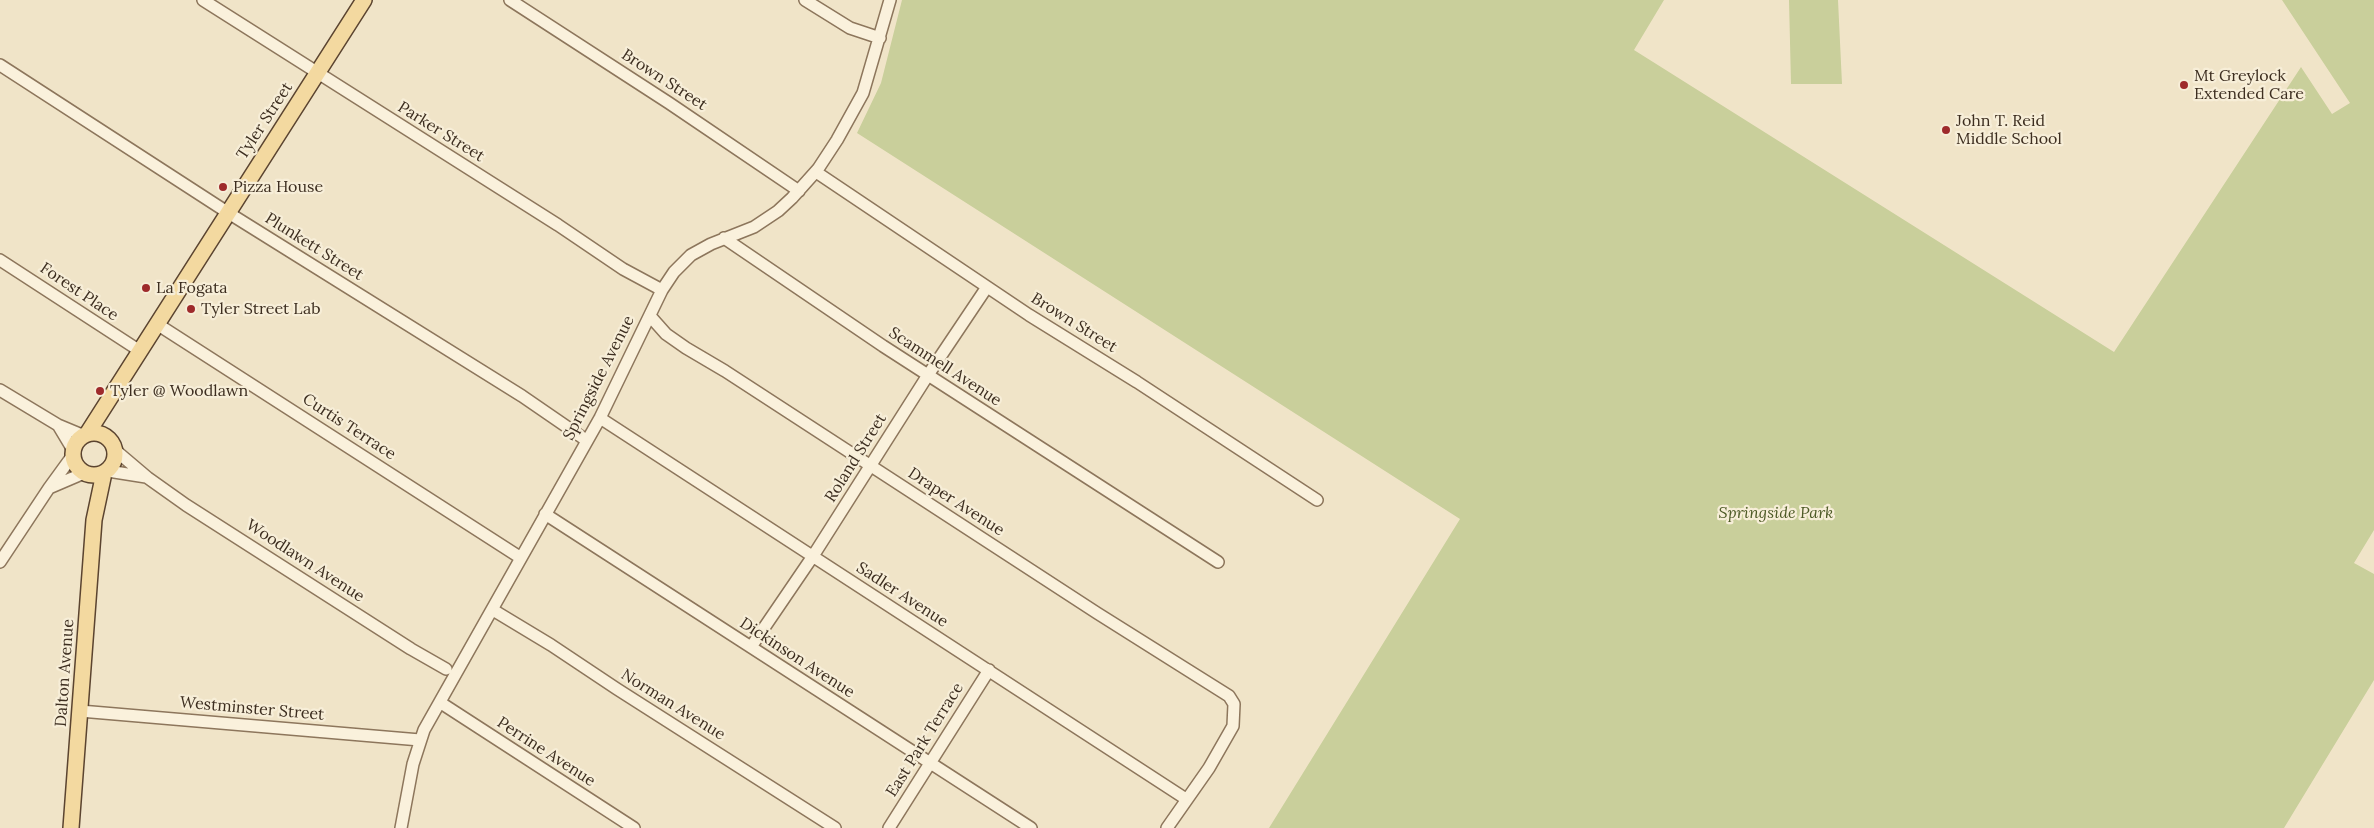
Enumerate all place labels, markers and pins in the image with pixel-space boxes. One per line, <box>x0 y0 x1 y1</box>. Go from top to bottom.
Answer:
place label: Mt Greylock Extended Care <box>2194 66 2304 104</box>
marker: Mt Greylock Extended Care <box>2178 79 2190 91</box>
place label: John T. Reid Middle School <box>1956 111 2062 149</box>
marker: John T. Reid Middle School <box>1940 124 1952 136</box>
place label: Pizza House <box>233 177 323 197</box>
marker: Pizza House <box>217 181 229 193</box>
place label: La Fogata <box>156 278 227 298</box>
marker: La Fogata <box>140 282 152 294</box>
place label: Tyler Street Lab <box>201 299 321 319</box>
marker: Tyler Street Lab <box>185 303 197 315</box>
place label: Tyler @ Woodlawn <box>110 381 248 401</box>
marker: Tyler @ Woodlawn <box>94 385 106 397</box>

